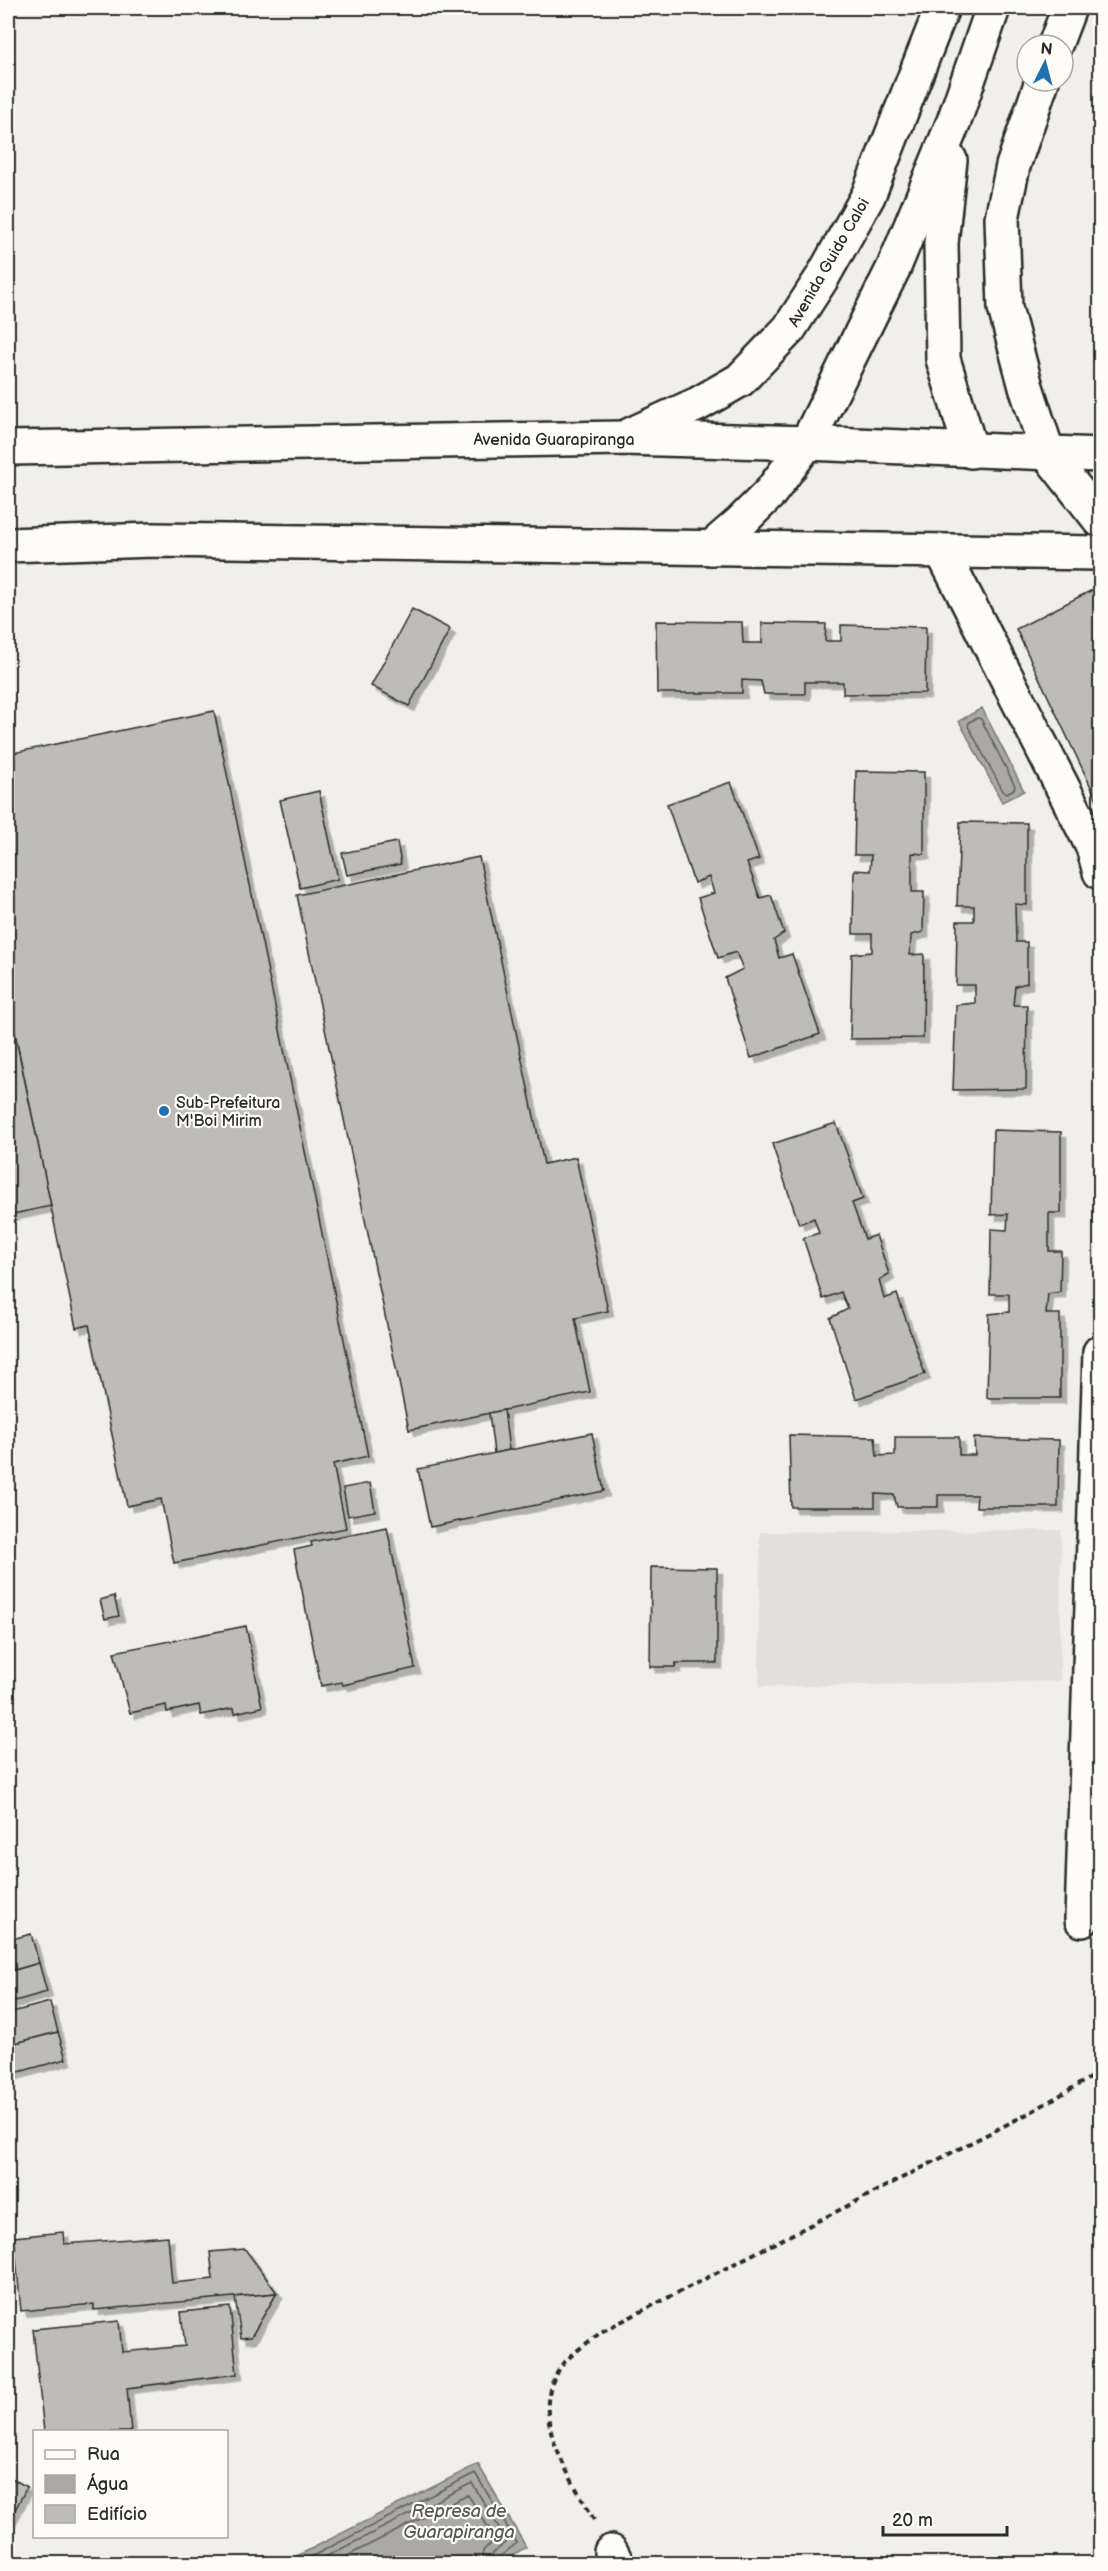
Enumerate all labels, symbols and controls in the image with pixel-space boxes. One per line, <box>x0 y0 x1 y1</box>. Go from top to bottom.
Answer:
north arrow <box>1015 33 1075 93</box>
text: N <box>1039 39 1053 60</box>
street label: Avenida Guido Caloi <box>785 195 874 331</box>
street label: Avenida Guarapiranga <box>473 431 635 450</box>
place label: Sub-Prefeitura M'Boi Mirim <box>176 1094 280 1131</box>
marker: Sub-Prefeitura M'Boi Mirim <box>157 1104 171 1118</box>
legend <box>33 2430 228 2538</box>
text: Rua <box>87 2444 120 2465</box>
text: Água <box>87 2472 128 2495</box>
scale bar <box>883 2499 1008 2537</box>
water label: Represa de Guarapiranga <box>403 2501 515 2543</box>
text: Edifício <box>87 2504 147 2525</box>
text: 20 m <box>892 2510 933 2531</box>

